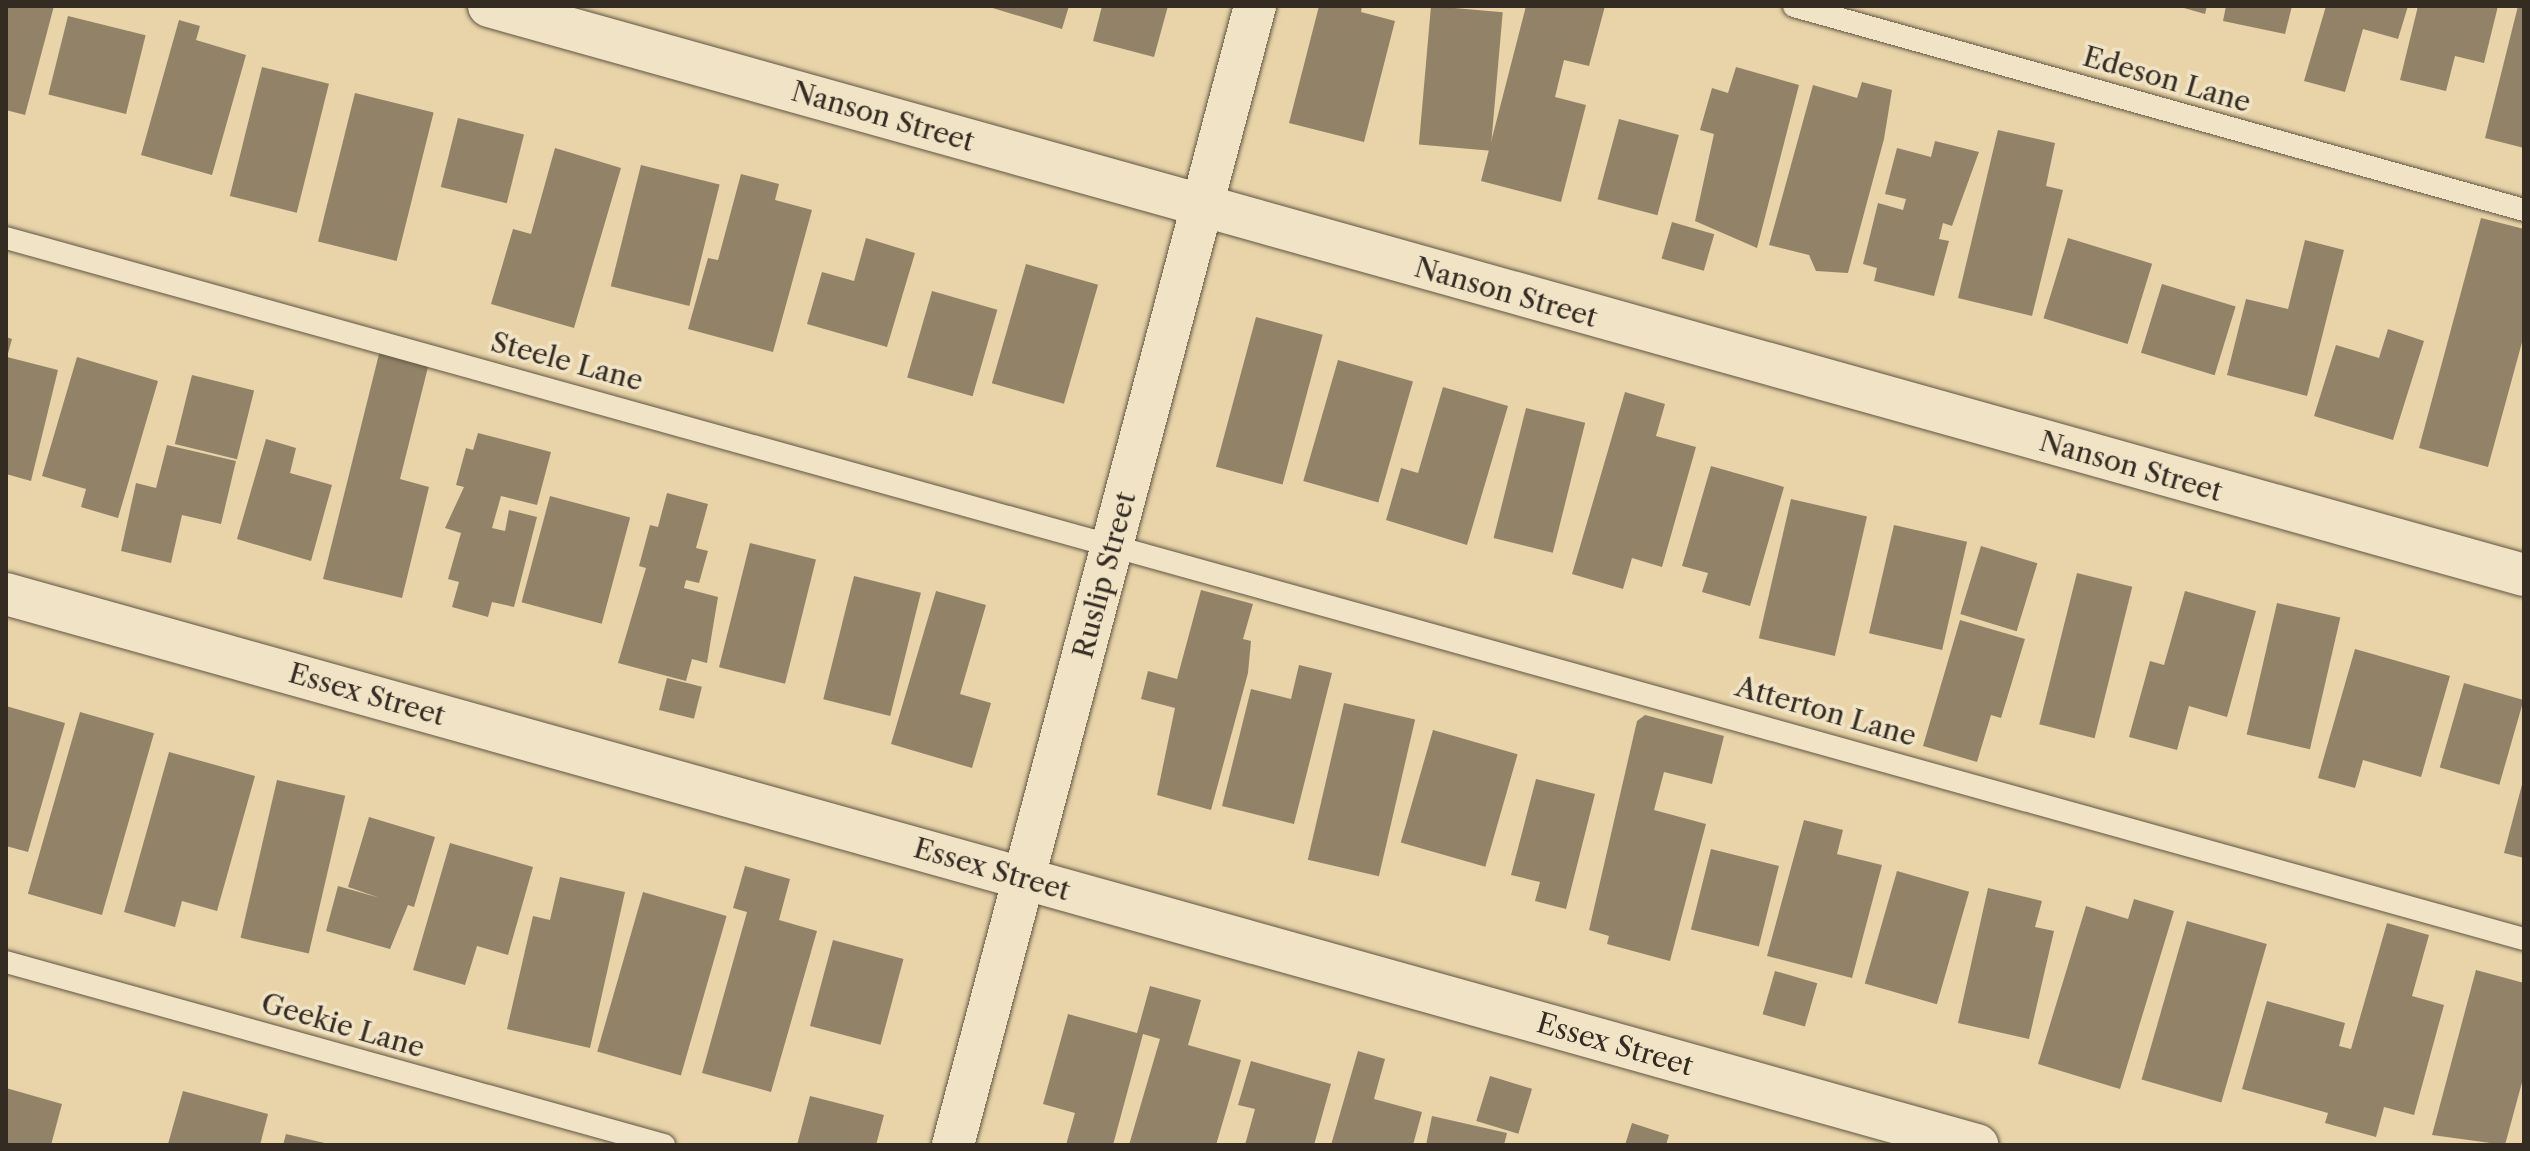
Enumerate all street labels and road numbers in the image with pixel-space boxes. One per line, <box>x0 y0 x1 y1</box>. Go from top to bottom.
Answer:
street label: Edeson Lane <box>2079 39 2255 119</box>
street label: Nanson Street <box>788 74 978 158</box>
street label: Nanson Street <box>1411 250 1601 334</box>
street label: Steele Lane <box>487 325 647 397</box>
street label: Nanson Street <box>2036 424 2226 508</box>
street label: Ruslip Street <box>1066 488 1142 662</box>
street label: Essex Street <box>285 656 449 732</box>
street label: Atterton Lane <box>1732 669 1920 753</box>
street label: Essex Street <box>910 831 1074 907</box>
street label: Geekie Lane <box>258 986 428 1064</box>
street label: Essex Street <box>1533 1006 1697 1082</box>

